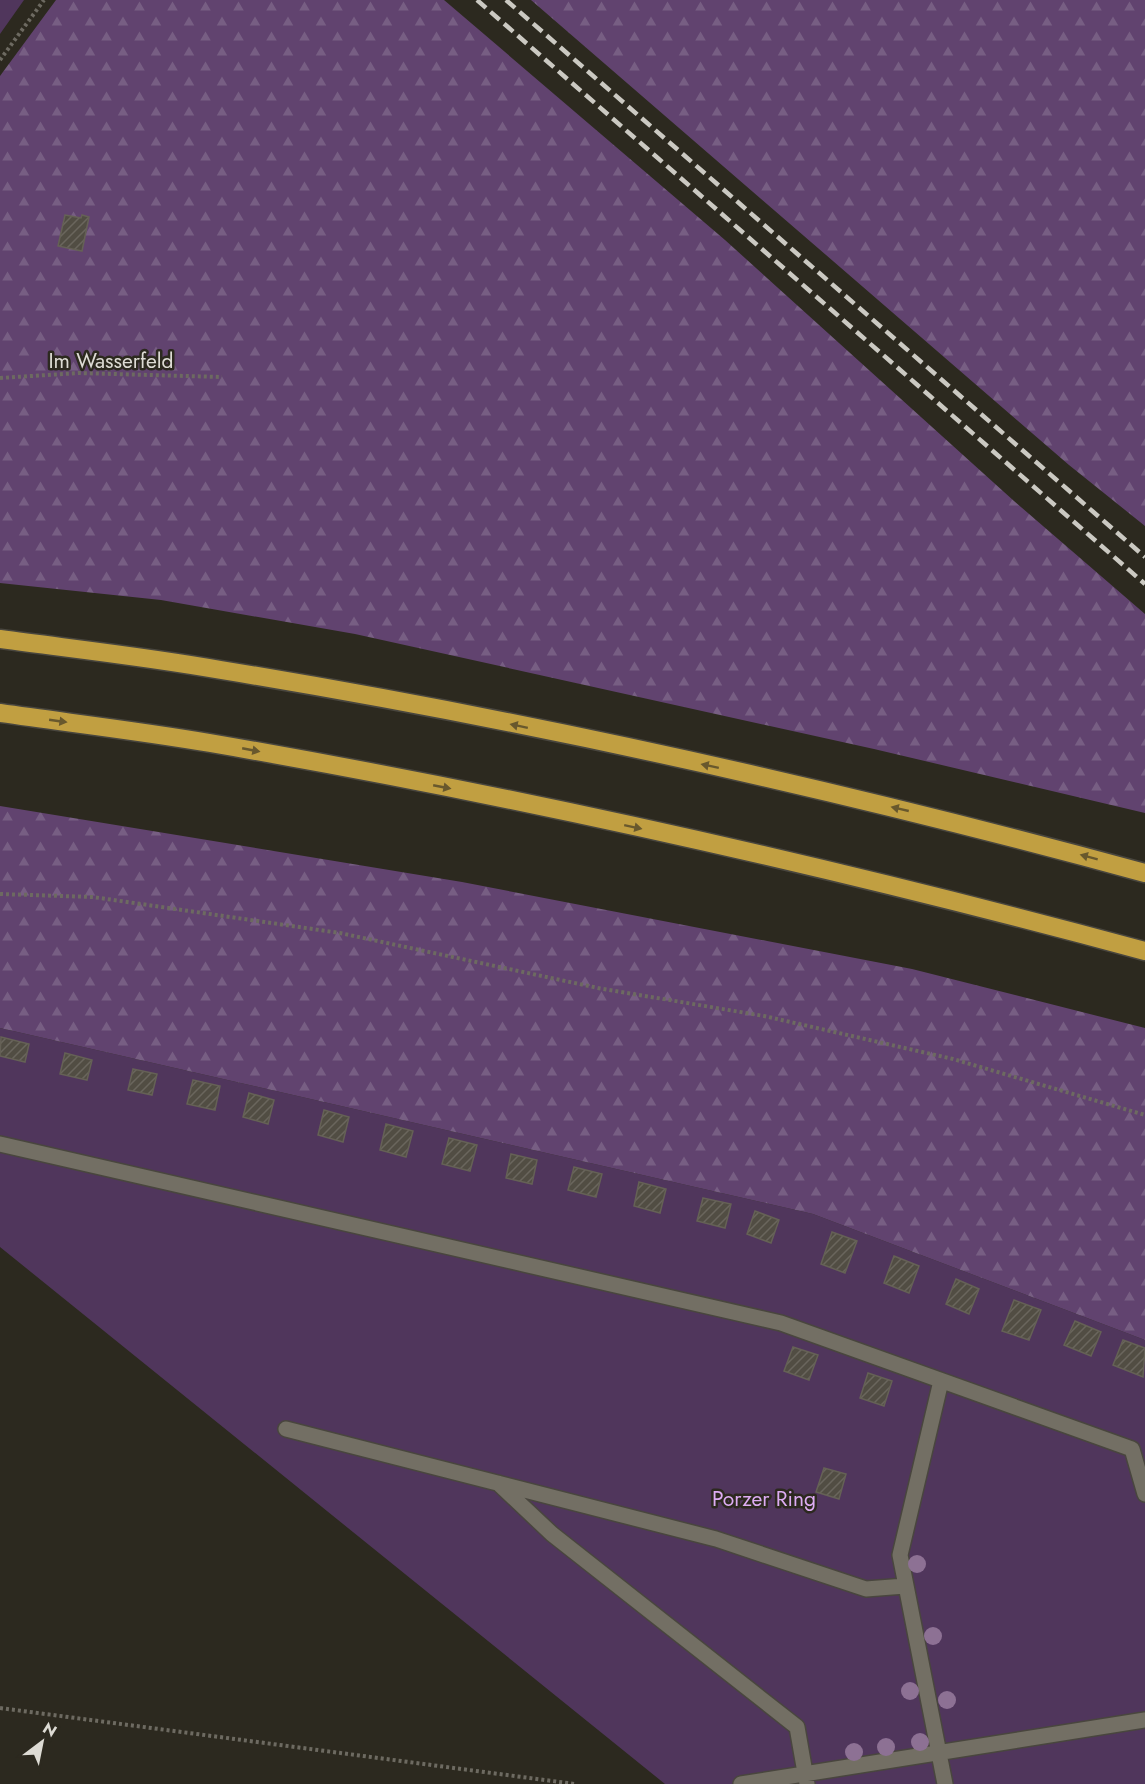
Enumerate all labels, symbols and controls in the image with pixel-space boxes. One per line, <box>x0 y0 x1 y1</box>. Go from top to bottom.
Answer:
street label: Im Wasserfeld <box>48 346 174 376</box>
one-way arrow <box>49 717 68 726</box>
one-way arrow <box>509 721 528 730</box>
one-way arrow <box>241 746 260 755</box>
one-way arrow <box>700 760 719 770</box>
one-way arrow <box>433 783 452 792</box>
one-way arrow <box>890 804 909 813</box>
one-way arrow <box>624 823 643 832</box>
one-way arrow <box>1079 852 1098 862</box>
park label: Porzer Ring <box>712 1484 816 1514</box>
north arrow <box>12 1712 72 1772</box>
text: N <box>38 1717 61 1743</box>

